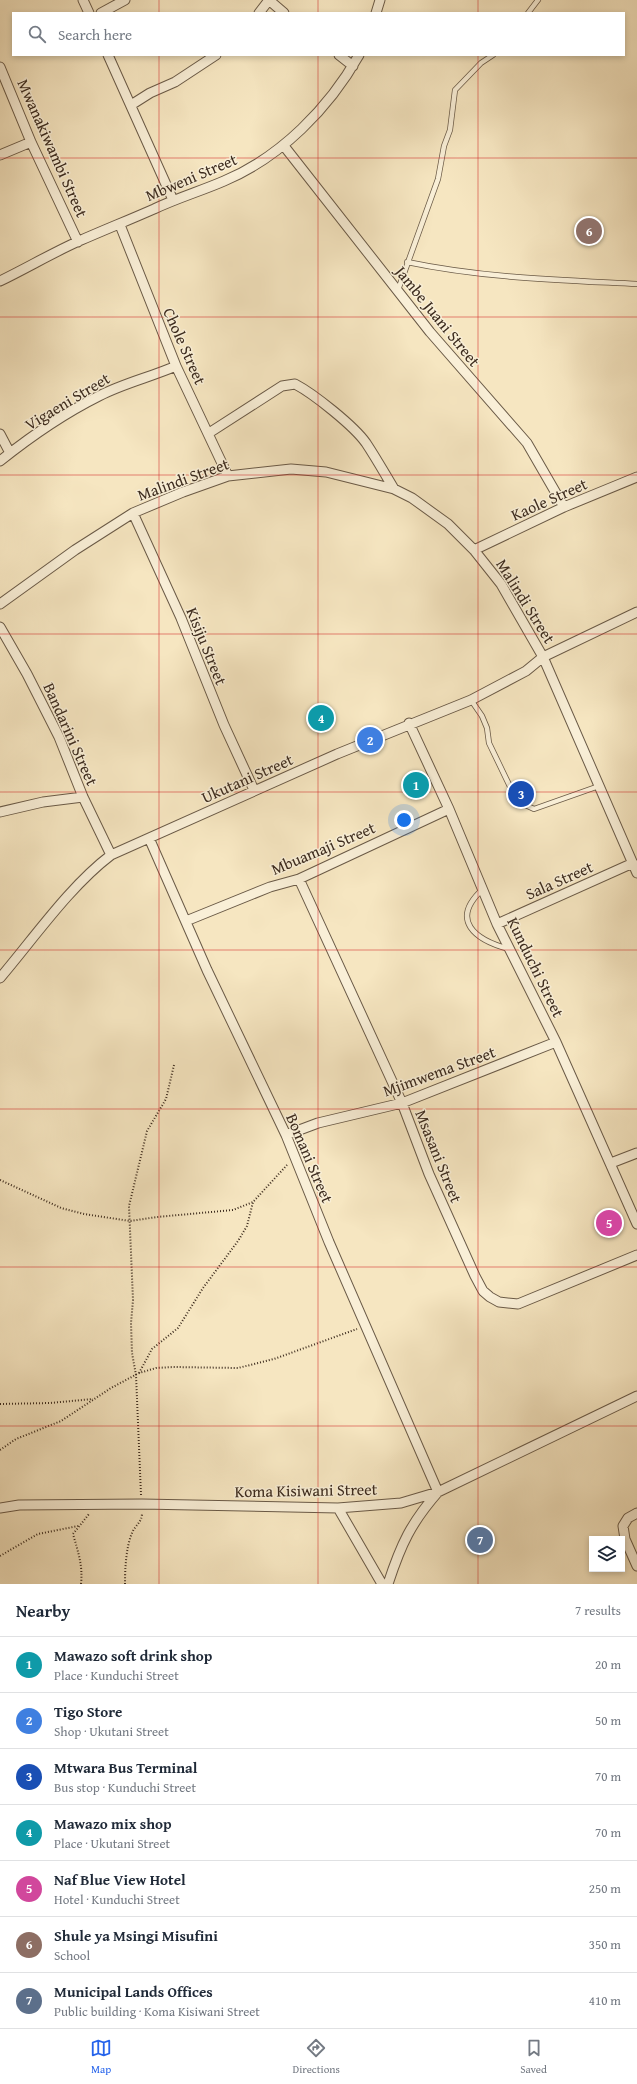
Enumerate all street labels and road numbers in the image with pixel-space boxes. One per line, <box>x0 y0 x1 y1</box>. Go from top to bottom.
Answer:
street label: Mwanakiwambi Street <box>12 75 95 221</box>
street label: Mbweni Street <box>141 147 241 207</box>
street label: Jambe Juani Street <box>388 259 486 372</box>
street label: Chole Street <box>157 304 213 389</box>
street label: Vigaeni Street <box>20 366 114 436</box>
street label: Malindi Street <box>134 451 232 507</box>
street label: Kaole Street <box>507 471 591 526</box>
street label: Malindi Street <box>490 554 562 648</box>
street label: Kisiju Street <box>181 604 234 689</box>
street label: Bandarini Street <box>38 679 105 790</box>
street label: Ukutani Street <box>197 747 297 809</box>
street label: Mbuamaji Street <box>267 815 379 881</box>
street label: Sala Street <box>521 854 597 905</box>
street label: Kunduchi Street <box>501 913 571 1021</box>
street label: Mjimwema Street <box>379 1039 499 1102</box>
street label: Msasani Street <box>409 1106 469 1206</box>
street label: Bomani Street <box>280 1109 340 1207</box>
street label: Koma Kisiwani Street <box>234 1477 378 1503</box>

